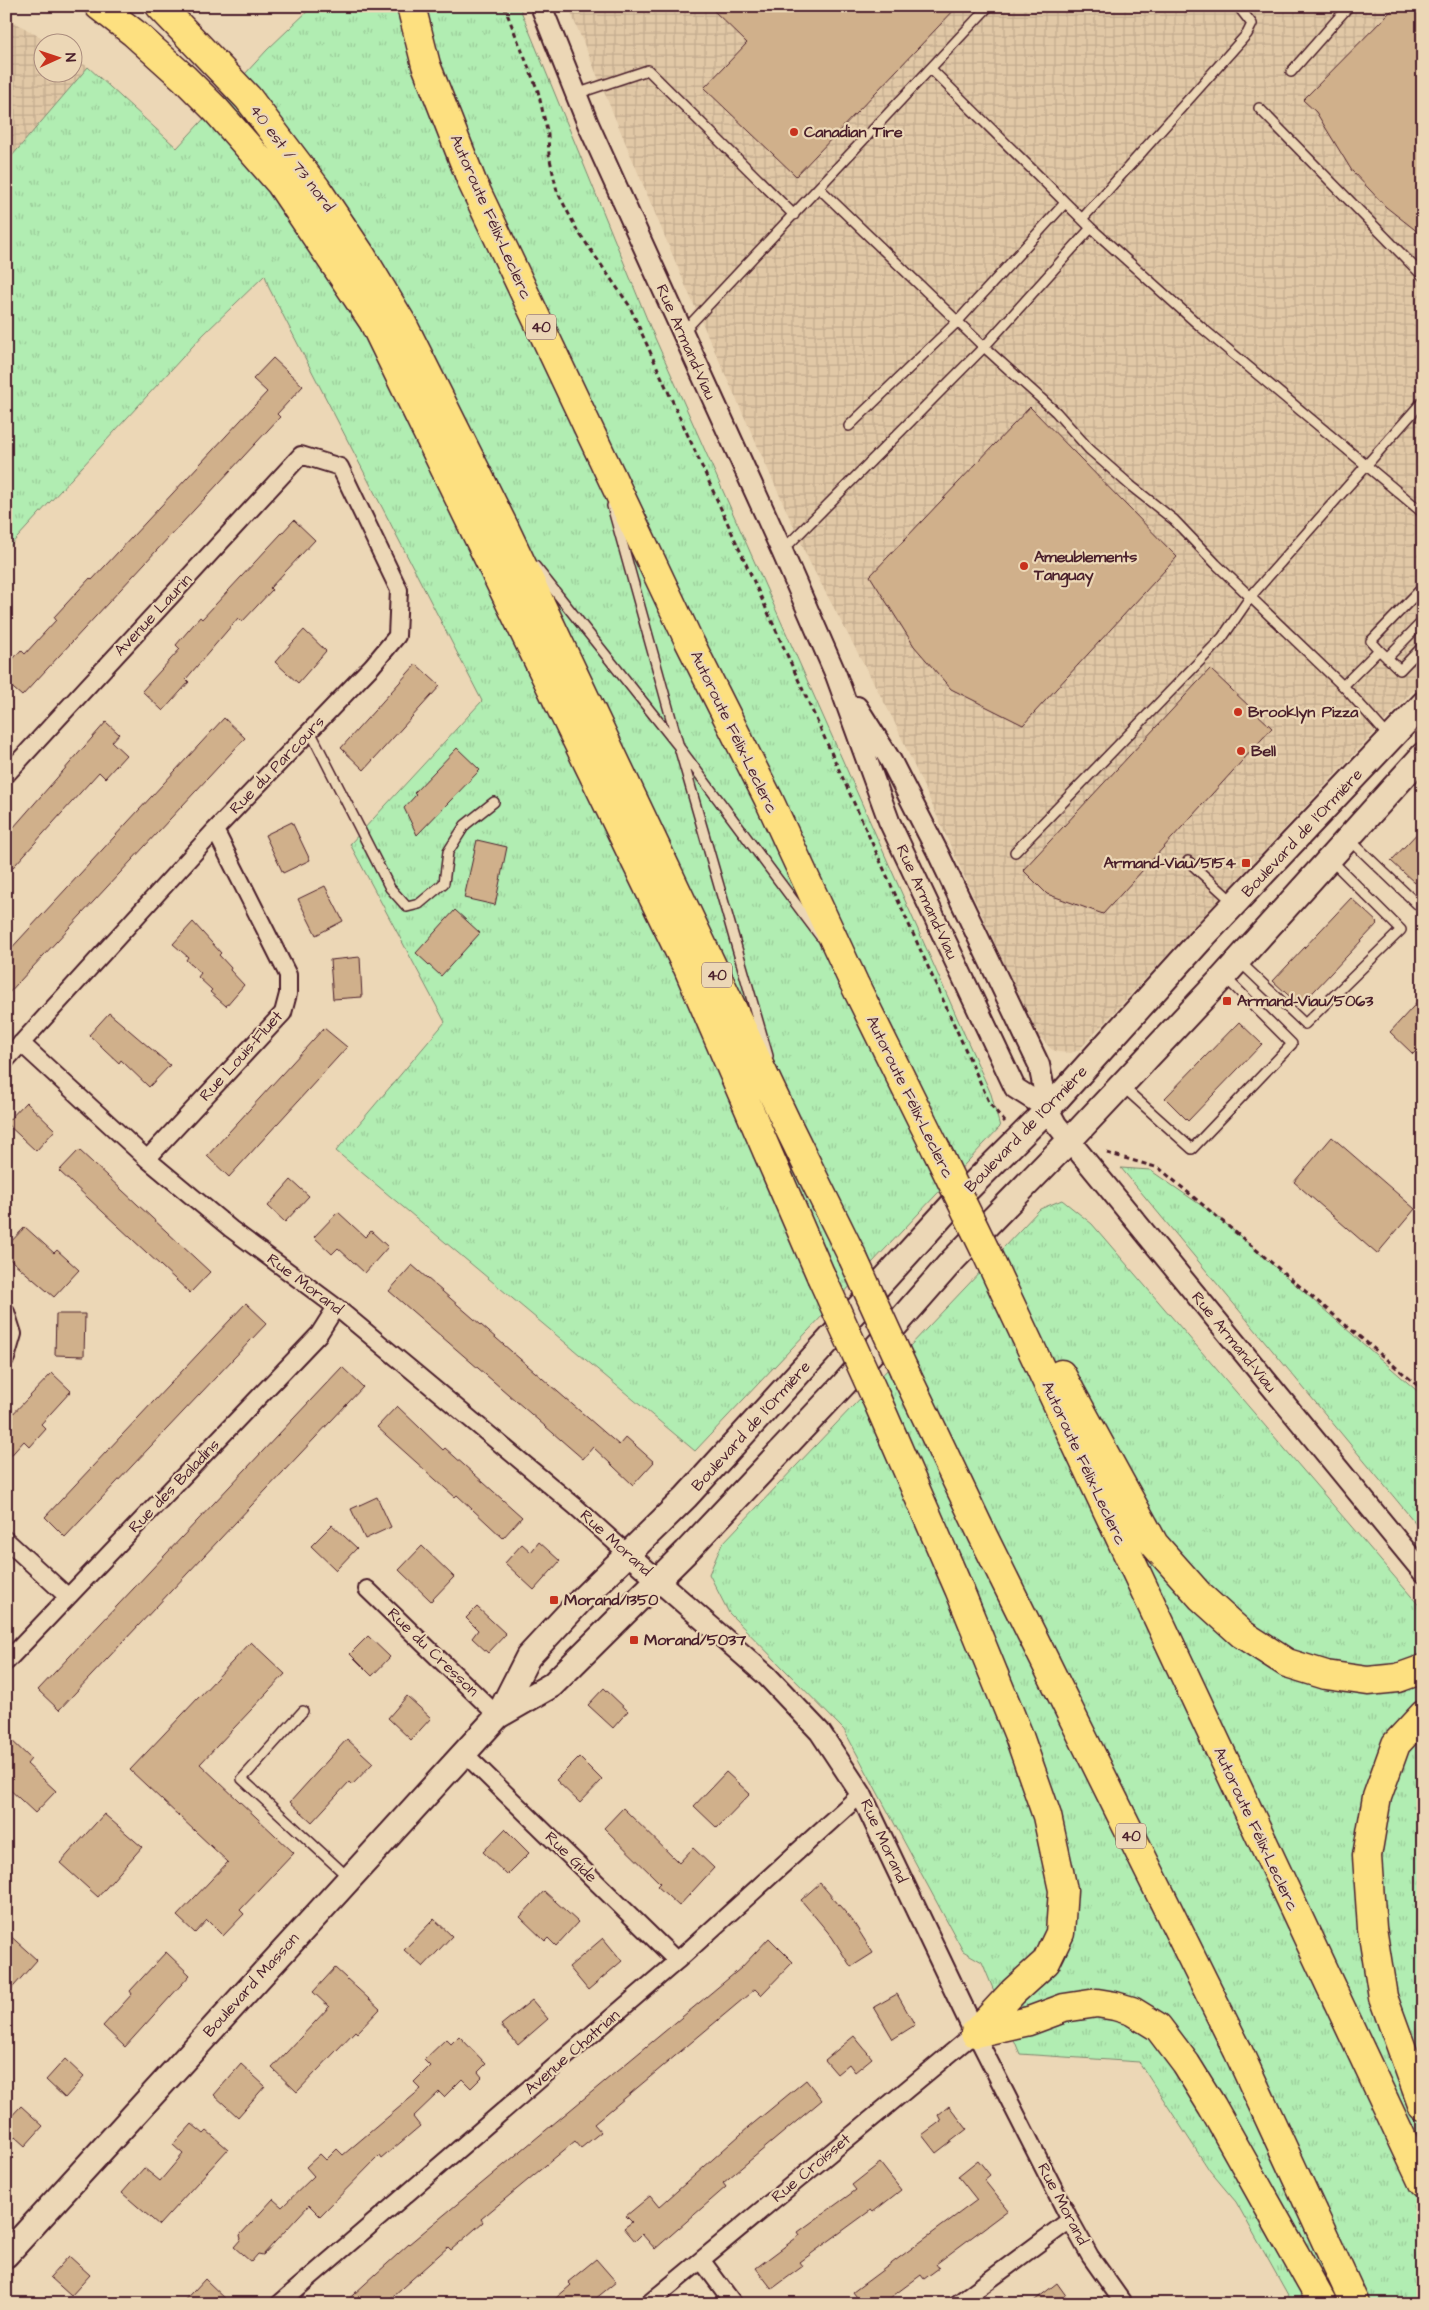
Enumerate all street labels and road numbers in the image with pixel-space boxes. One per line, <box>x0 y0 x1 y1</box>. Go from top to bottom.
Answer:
street label: 40 est / 73 nord <box>244 100 340 216</box>
street label: Autoroute Félix-Leclerc <box>445 131 537 303</box>
street label: Rue Armand-Viau <box>651 281 721 403</box>
road number: 40 <box>526 314 556 340</box>
street label: Avenue Laurin <box>109 569 197 661</box>
street label: Autoroute Félix-Leclerc <box>685 647 783 817</box>
street label: Rue du Parcours <box>224 711 330 819</box>
street label: Boulevard de l'Ormière <box>1237 764 1368 902</box>
street label: Rue Armand-Viau <box>891 841 963 963</box>
road number: 40 <box>702 962 732 988</box>
street label: Rue Louis-Fluet <box>194 1005 288 1106</box>
street label: Autoroute Félix-Leclerc <box>861 1012 959 1182</box>
street label: Boulevard de l'Ormière <box>960 1061 1093 1197</box>
street label: Rue Morand <box>262 1248 348 1320</box>
street label: Rue Armand-Viau <box>1186 1287 1282 1397</box>
street label: Boulevard de l'Ormière <box>686 1356 816 1496</box>
street label: Autoroute Félix-Leclerc <box>1036 1377 1132 1549</box>
street label: Rue des Baladins <box>123 1434 225 1538</box>
street label: Rue Morand <box>575 1505 657 1581</box>
street label: Rue du Cresson <box>382 1603 484 1701</box>
street label: Autoroute Félix-Leclerc <box>1208 1743 1304 1915</box>
street label: Rue Morand <box>855 1796 913 1886</box>
road number: 40 <box>1116 1824 1146 1848</box>
street label: Rue Gide <box>540 1827 602 1888</box>
street label: Boulevard Masson <box>198 1928 304 2042</box>
street label: Avenue Chatrian <box>520 2004 624 2100</box>
street label: Rue Croisset <box>767 2128 856 2208</box>
street label: Rue Morand <box>1032 2159 1094 2249</box>

